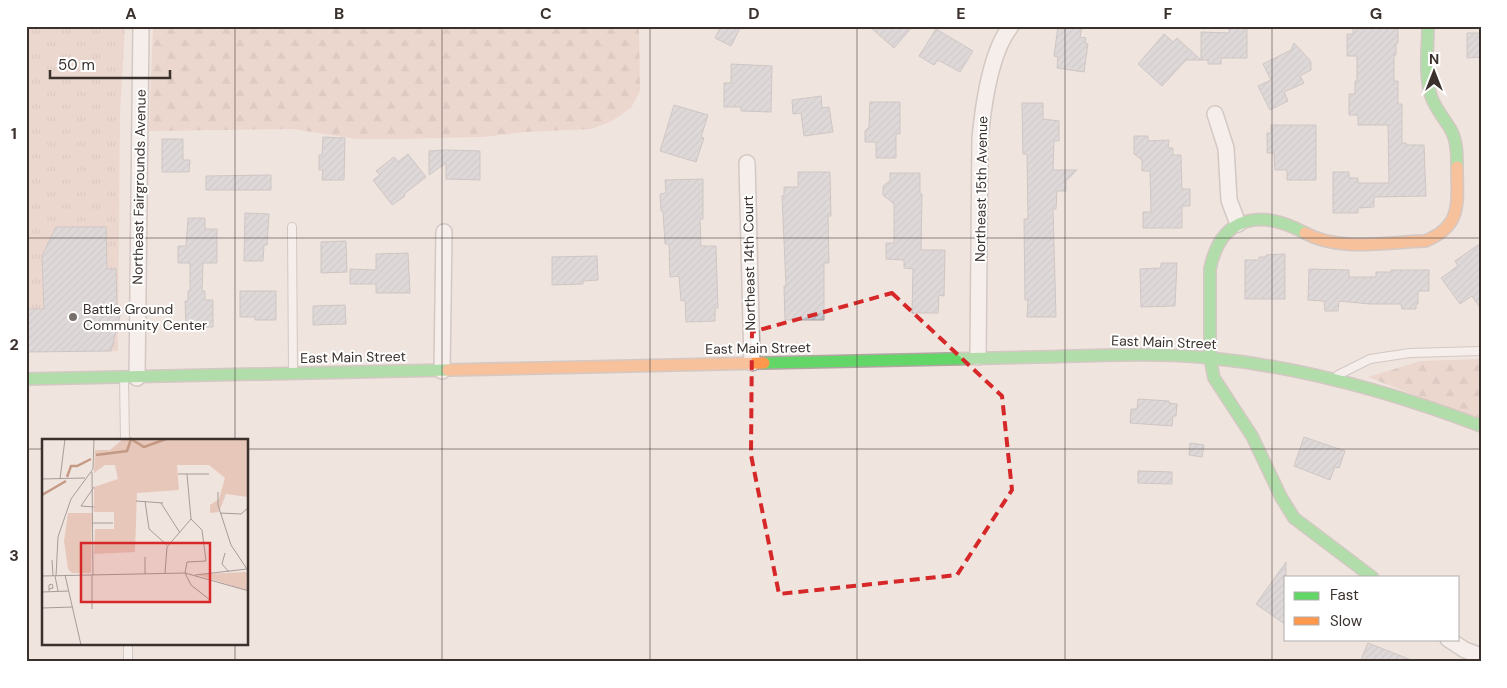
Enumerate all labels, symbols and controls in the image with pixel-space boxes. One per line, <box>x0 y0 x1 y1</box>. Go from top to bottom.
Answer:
text: A <box>125 3 137 24</box>
text: B <box>334 3 344 24</box>
text: C <box>540 3 552 24</box>
text: D <box>748 3 760 24</box>
text: E <box>956 3 966 24</box>
text: F <box>1164 3 1173 24</box>
text: G <box>1370 3 1382 24</box>
scale bar <box>50 48 170 80</box>
north arrow <box>1410 48 1460 98</box>
text: N <box>1429 50 1439 68</box>
text: 50 m <box>58 55 95 75</box>
street label: Northeast Fairgrounds Avenue <box>128 89 150 285</box>
street label: Northeast 15th Avenue <box>971 116 991 262</box>
text: 1 <box>11 123 17 144</box>
street label: Northeast 14th Court <box>739 195 759 331</box>
place label: Battle Ground Community Center <box>83 300 207 334</box>
marker: Battle Ground Community Center <box>67 311 79 323</box>
street label: East Main Street <box>1111 331 1217 353</box>
text: 2 <box>9 334 19 355</box>
street label: East Main Street <box>705 338 811 358</box>
street label: East Main Street <box>300 347 406 367</box>
inset map <box>42 439 249 646</box>
text: 3 <box>9 545 19 566</box>
legend <box>1284 576 1460 640</box>
text: Fast <box>1330 585 1359 605</box>
text: Slow <box>1330 611 1363 631</box>

